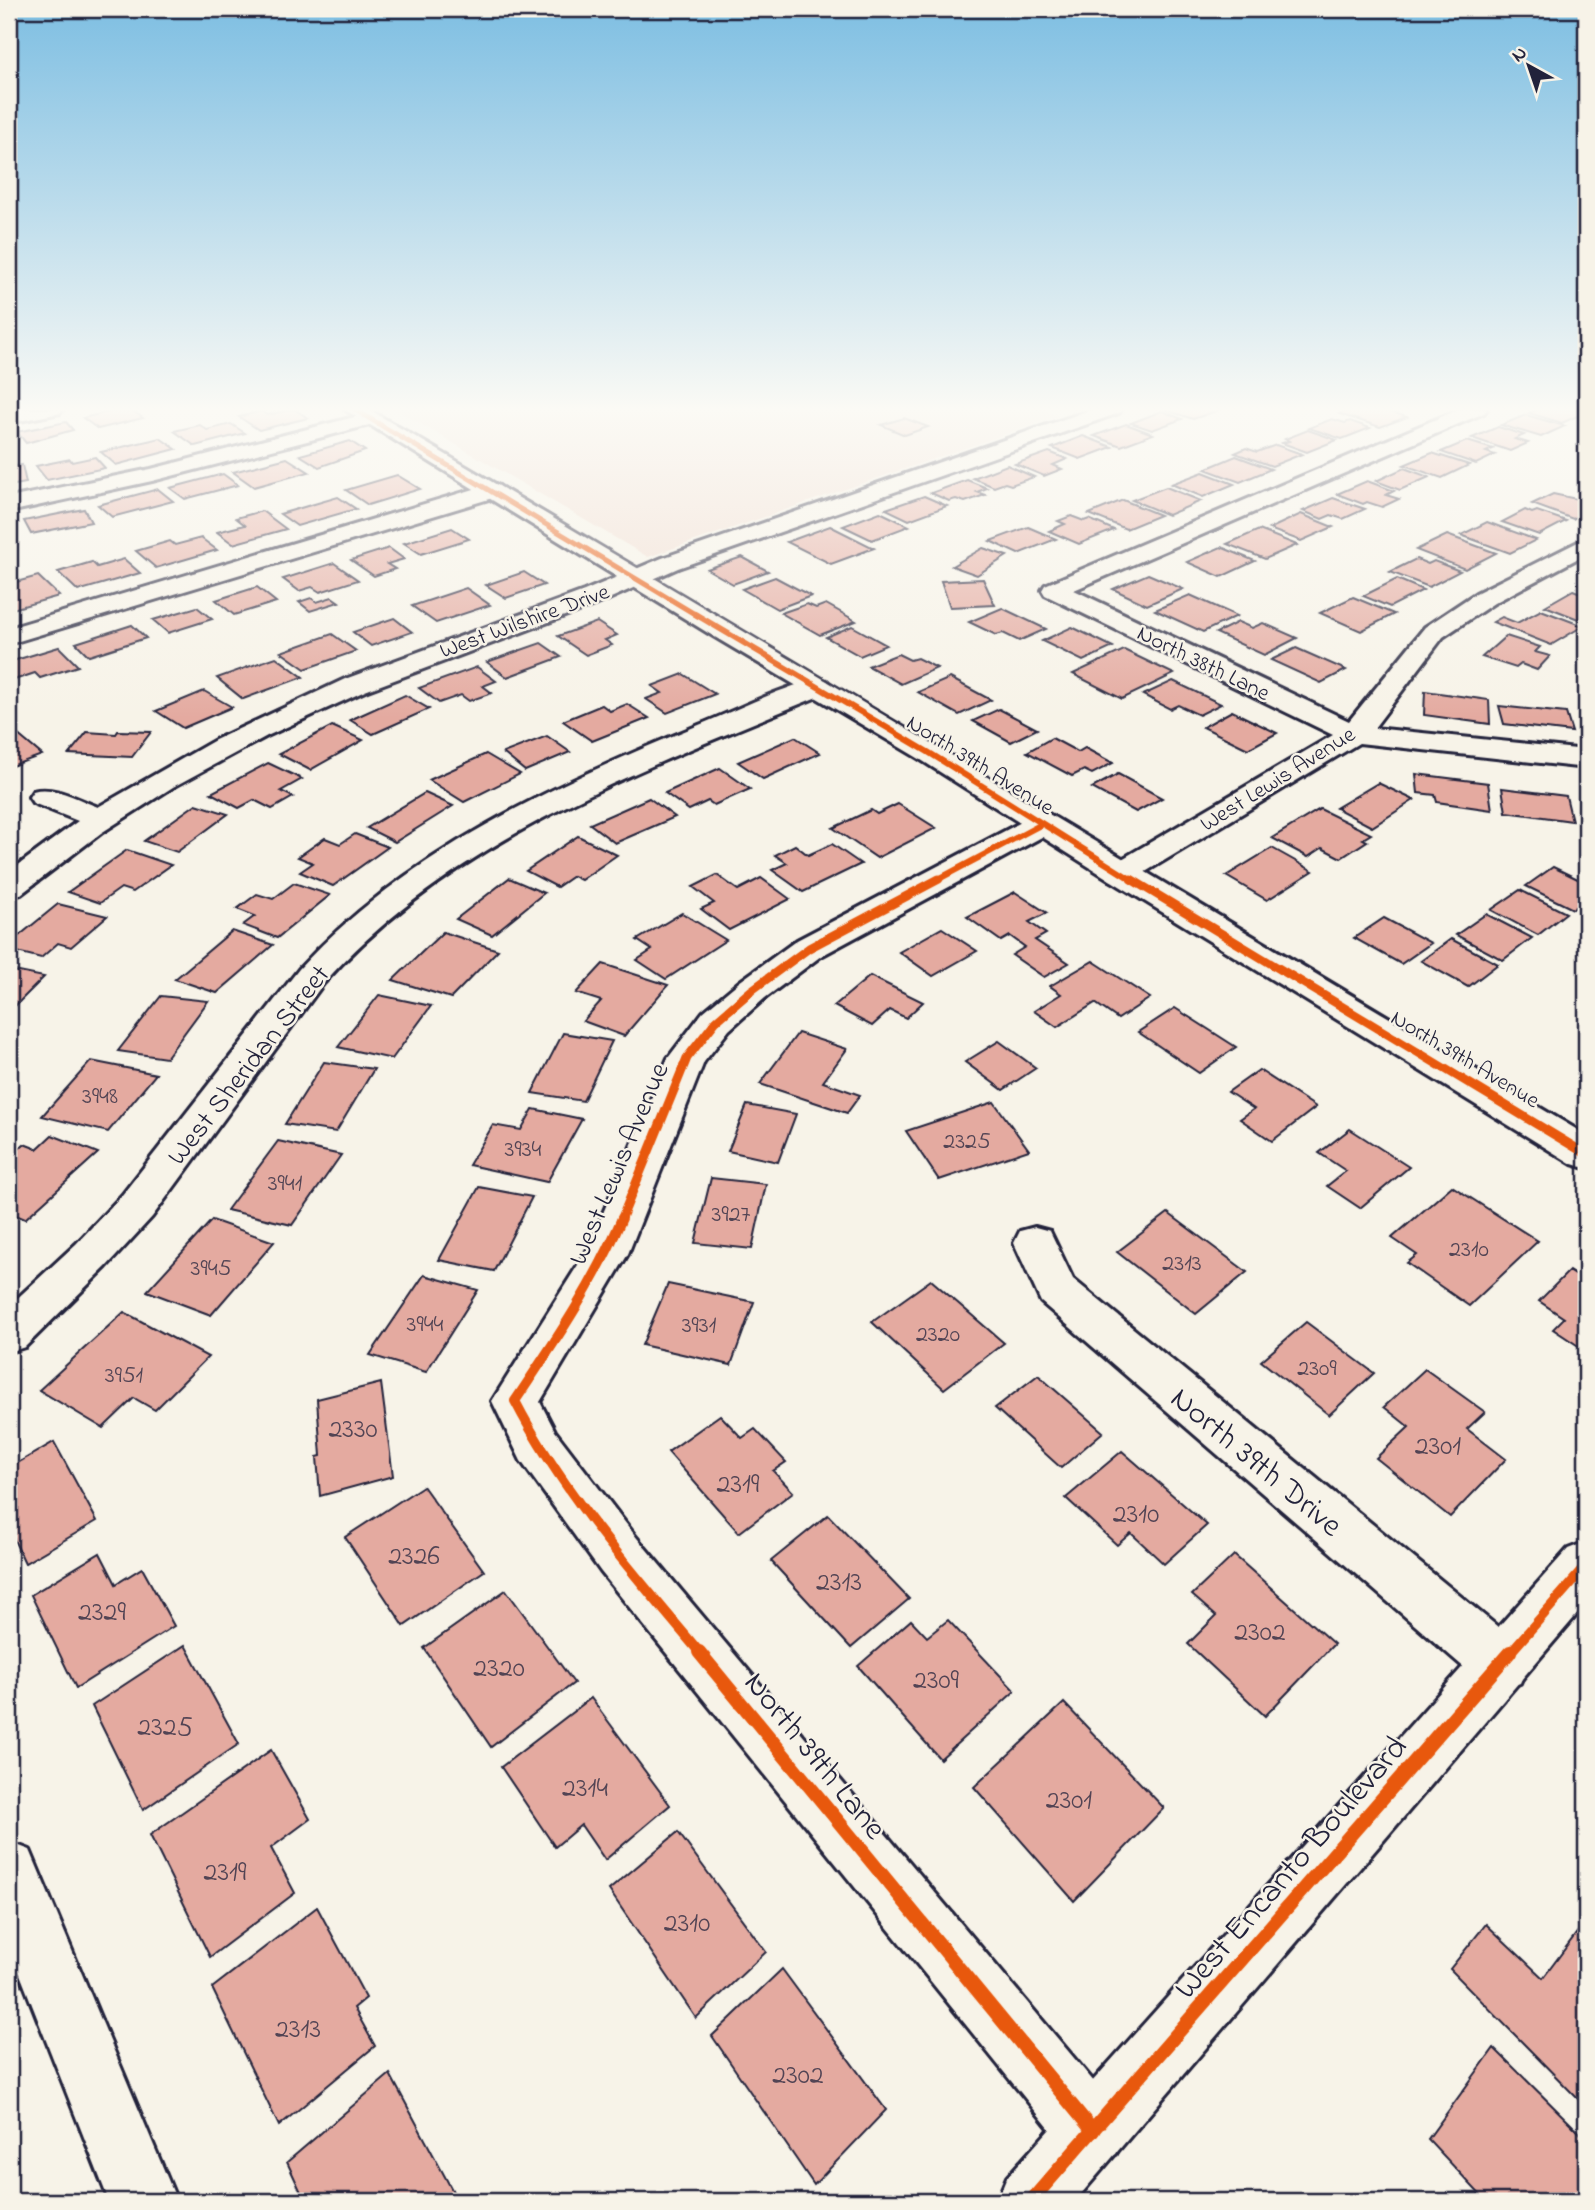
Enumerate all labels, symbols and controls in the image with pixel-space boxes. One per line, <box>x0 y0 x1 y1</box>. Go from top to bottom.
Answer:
north arrow <box>1494 32 1564 102</box>
text: N <box>1506 40 1533 69</box>
street label: West Wilshire Drive <box>435 576 615 668</box>
street label: North 38th Lane <box>1131 618 1276 711</box>
street label: North 39th Avenue <box>899 707 1061 825</box>
street label: West Lewis Avenue <box>1194 719 1363 841</box>
street label: West Sheridan Street <box>158 957 341 1175</box>
street label: North 39th Avenue <box>1384 1003 1546 1118</box>
street label: West Lewis Avenue <box>559 1056 682 1272</box>
house number: 3948 <box>82 1080 118 1115</box>
house number: 2325 <box>943 1125 991 1160</box>
house number: 3934 <box>505 1133 542 1168</box>
house number: 3941 <box>268 1167 303 1202</box>
house number: 3927 <box>712 1198 751 1233</box>
house number: 2310 <box>1449 1233 1489 1268</box>
house number: 2313 <box>1162 1247 1202 1282</box>
house number: 3945 <box>191 1252 232 1287</box>
house number: 3944 <box>407 1308 444 1343</box>
house number: 3931 <box>682 1309 717 1344</box>
house number: 2320 <box>916 1318 960 1353</box>
house number: 2309 <box>1297 1352 1337 1387</box>
house number: 3951 <box>105 1359 144 1394</box>
street label: North 39th Drive <box>1159 1376 1352 1550</box>
house number: 2330 <box>328 1410 378 1451</box>
house number: 2301 <box>1415 1427 1461 1468</box>
house number: 2319 <box>717 1465 760 1506</box>
house number: 2310 <box>1113 1495 1159 1536</box>
house number: 2326 <box>388 1537 440 1578</box>
house number: 2313 <box>816 1563 862 1604</box>
house number: 2329 <box>78 1593 126 1634</box>
house number: 2302 <box>1234 1613 1286 1654</box>
house number: 2320 <box>473 1649 525 1690</box>
house number: 2309 <box>913 1661 960 1702</box>
street label: North 39th Lane <box>731 1662 897 1851</box>
house number: 2325 <box>137 1708 193 1749</box>
street label: West Encanto Boulevard <box>1164 1726 1420 2011</box>
house number: 2314 <box>562 1769 608 1810</box>
house number: 2301 <box>1046 1781 1092 1822</box>
house number: 2319 <box>204 1853 247 1894</box>
house number: 2310 <box>664 1904 710 1945</box>
house number: 2313 <box>275 2010 321 2051</box>
house number: 2302 <box>772 2056 824 2097</box>

